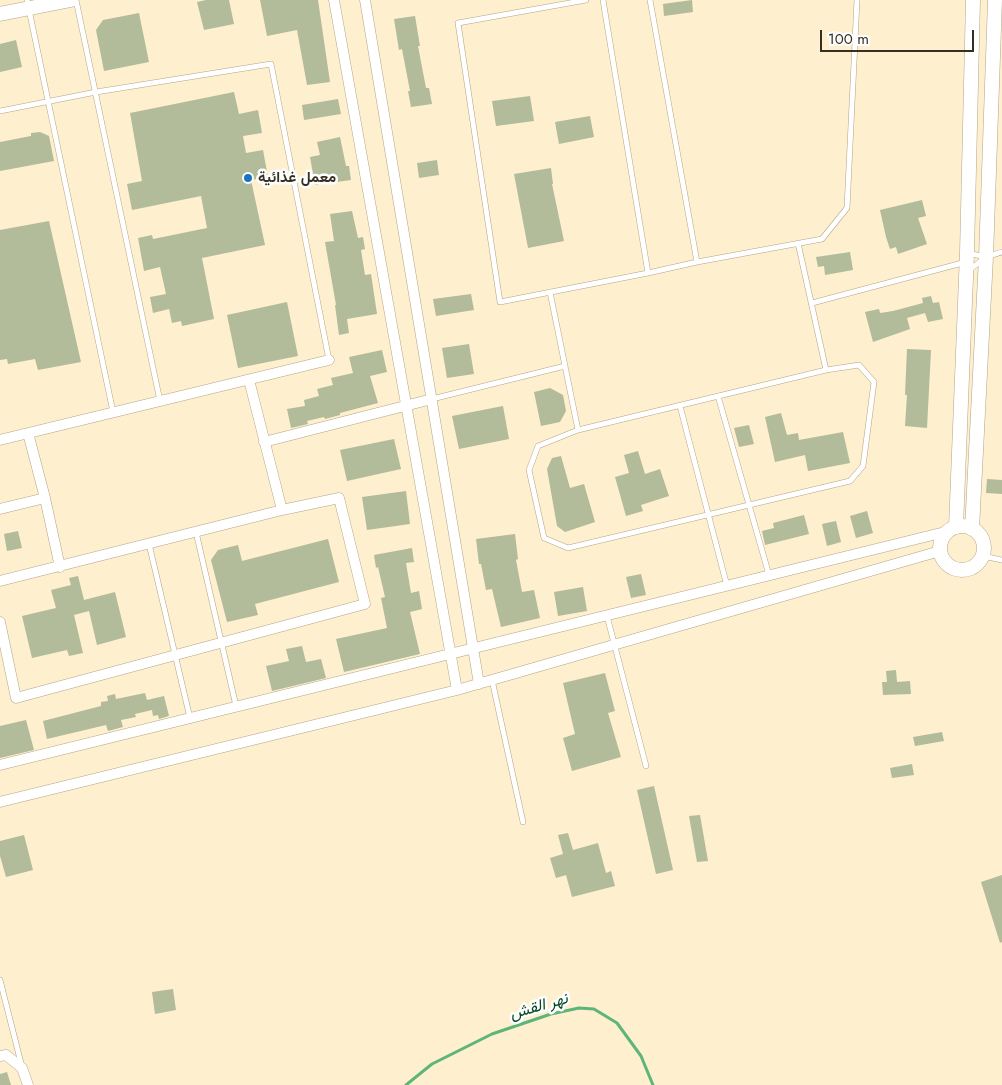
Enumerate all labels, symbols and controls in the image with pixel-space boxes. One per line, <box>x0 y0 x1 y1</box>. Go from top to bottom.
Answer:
scale bar <box>822 20 976 52</box>
text: 100 m <box>828 28 869 50</box>
place label: معمل غذائية <box>258 169 336 187</box>
marker: معمل غذائية <box>242 172 254 184</box>
water label: نهر القش <box>508 990 570 1024</box>

